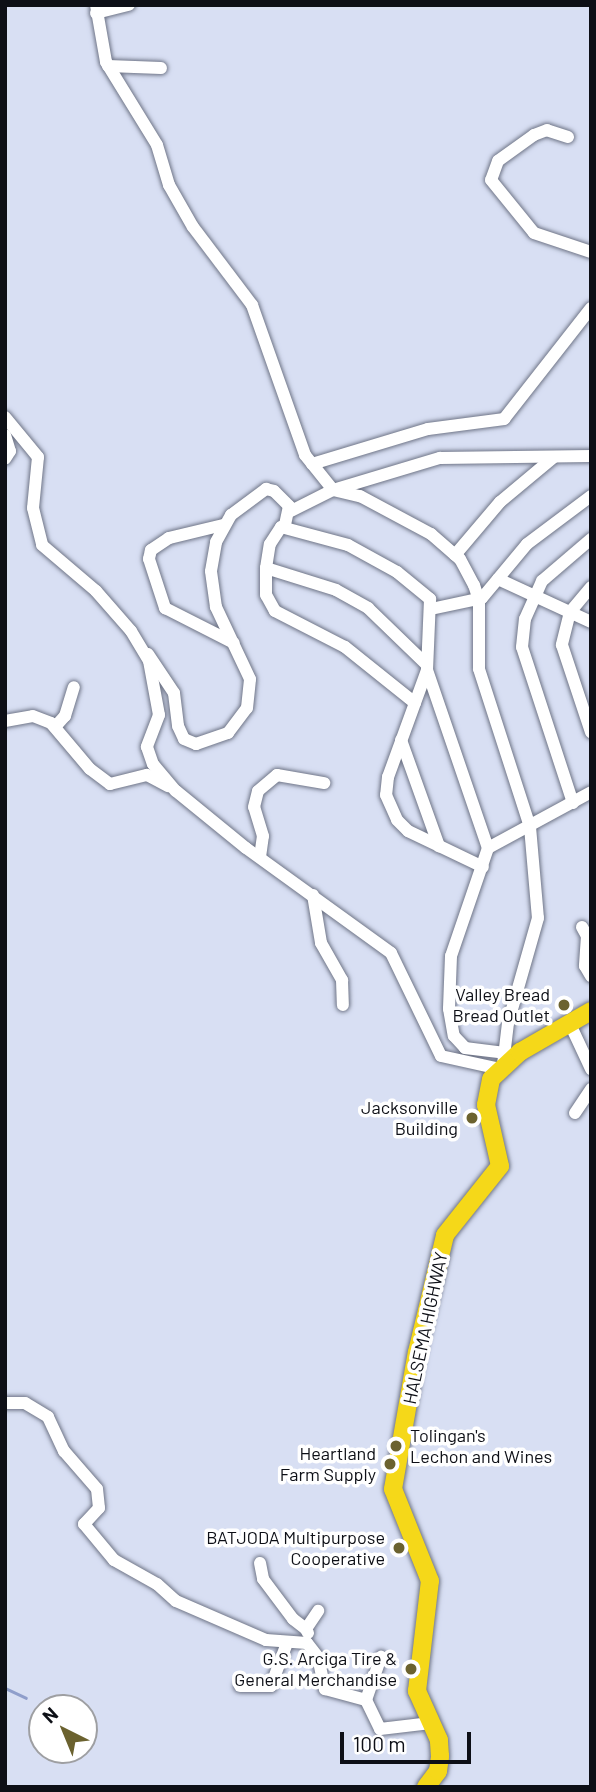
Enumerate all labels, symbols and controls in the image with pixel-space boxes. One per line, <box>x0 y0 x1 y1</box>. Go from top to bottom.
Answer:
place label: Valley Bread Bread Outlet <box>453 984 550 1026</box>
marker: Valley Bread Bread Outlet <box>556 997 572 1013</box>
place label: Jacksonville Building <box>361 1097 458 1140</box>
marker: Jacksonville Building <box>464 1110 480 1126</box>
street label: HALSEMA HIGHWAY <box>398 1250 452 1406</box>
place label: Tolingan's Lechon and Wines <box>410 1425 552 1468</box>
marker: Tolingan's Lechon and Wines <box>388 1438 404 1454</box>
place label: Heartland Farm Supply <box>280 1443 376 1486</box>
marker: Heartland Farm Supply <box>382 1456 398 1472</box>
place label: BATJODA Multipurpose Cooperative <box>206 1527 385 1570</box>
marker: BATJODA Multipurpose Cooperative <box>391 1540 407 1556</box>
place label: G.S. Arciga Tire & General Merchandise <box>234 1648 397 1690</box>
marker: G.S. Arciga Tire & General Merchandise <box>403 1661 419 1677</box>
north arrow <box>28 1694 98 1764</box>
text: N <box>37 1702 62 1727</box>
scale bar <box>344 1718 475 1762</box>
text: 100 m <box>353 1731 406 1756</box>

